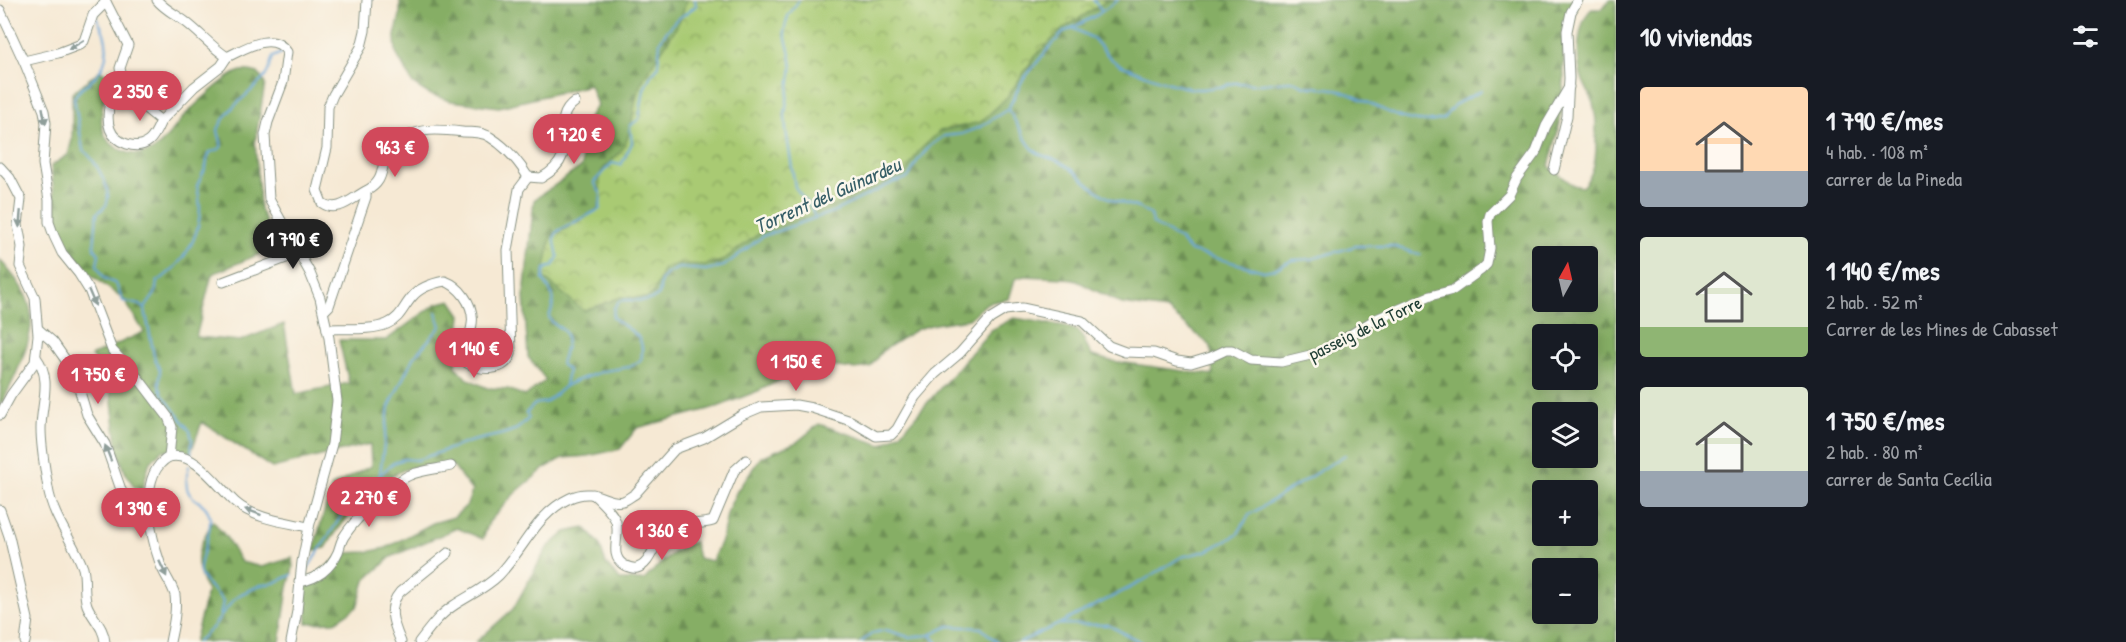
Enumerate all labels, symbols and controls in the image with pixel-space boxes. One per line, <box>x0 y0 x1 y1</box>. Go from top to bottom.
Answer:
text: 10 viviendas <box>1640 19 1752 54</box>
icon: filters <box>2069 20 2102 53</box>
one-way arrow <box>67 39 84 50</box>
pin: 2 350 € <box>85 71 195 122</box>
text: 2 350 € <box>113 77 167 104</box>
text: 1 790 €/mes <box>1826 103 1943 138</box>
one-way arrow <box>39 106 48 125</box>
icon: home <box>1688 111 1760 183</box>
pin: 1 720 € <box>519 114 629 165</box>
text: 1 720 € <box>547 120 601 147</box>
pin: 963 € <box>353 127 437 178</box>
text: 963 € <box>376 133 414 160</box>
text: 4 hab. · 108 m² <box>1826 138 1928 165</box>
water label: Torrent del Guinardeu <box>750 150 906 239</box>
text: carrer de la Pineda <box>1826 165 1962 192</box>
one-way arrow <box>15 210 25 229</box>
pin: 1 790 € <box>238 219 348 270</box>
text: 1 790 € <box>267 225 319 252</box>
north arrow <box>1532 246 1598 312</box>
map controls <box>1532 246 1598 624</box>
text: 1 140 €/mes <box>1826 253 1940 288</box>
icon: home <box>1688 261 1760 333</box>
text: 2 hab. · 52 m² <box>1826 288 1923 315</box>
one-way arrow <box>87 289 97 307</box>
street label: passeig de la Torre <box>1304 290 1426 366</box>
text: Carrer de les Mines de Cabasset <box>1826 315 2058 342</box>
button: locate <box>1532 324 1598 390</box>
pin: 1 140 € <box>419 328 529 379</box>
text: 1 140 € <box>449 334 499 361</box>
pin: 1 150 € <box>741 341 851 392</box>
text: 1 150 € <box>771 347 821 374</box>
pin: 1 750 € <box>43 354 153 405</box>
text: 1 750 € <box>71 360 125 387</box>
button: layers <box>1532 402 1598 468</box>
text: 1 750 €/mes <box>1826 403 1944 438</box>
icon: home <box>1688 411 1760 483</box>
text: 2 hab. · 80 m² <box>1826 438 1922 465</box>
one-way arrow <box>103 443 113 461</box>
text: carrer de Santa Cecília <box>1826 465 1992 492</box>
pin: 2 270 € <box>314 477 424 528</box>
button: + <box>1532 480 1598 546</box>
text: 2 270 € <box>341 483 397 510</box>
pin: 1 390 € <box>86 488 196 539</box>
text: 1 390 € <box>115 494 167 521</box>
one-way arrow <box>243 506 261 516</box>
pin: 1 360 € <box>607 510 717 561</box>
text: 1 360 € <box>636 516 688 543</box>
button: − <box>1532 558 1598 624</box>
one-way arrow <box>159 560 168 577</box>

